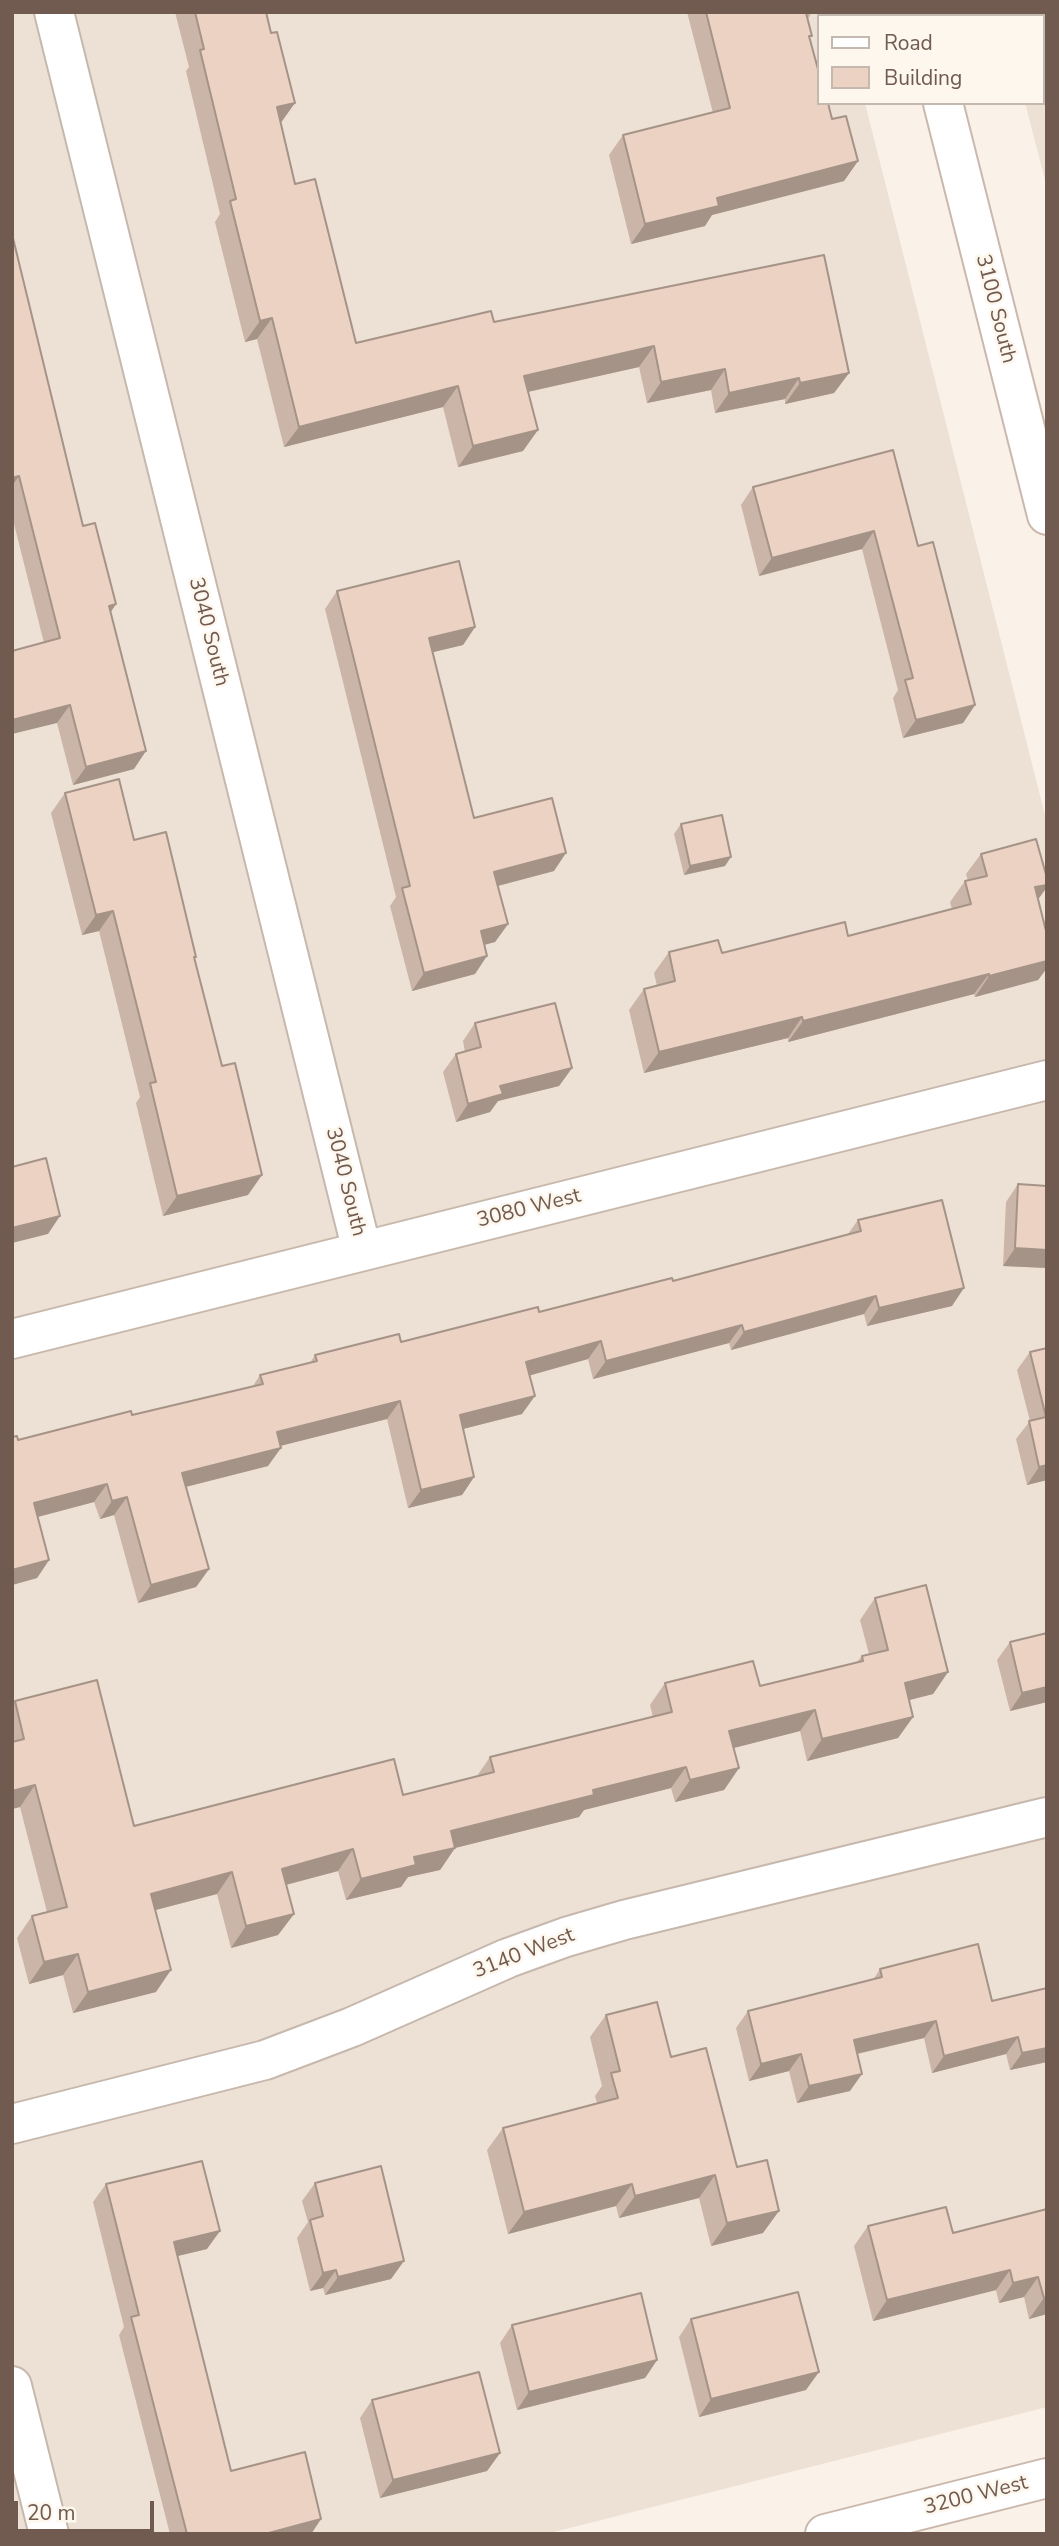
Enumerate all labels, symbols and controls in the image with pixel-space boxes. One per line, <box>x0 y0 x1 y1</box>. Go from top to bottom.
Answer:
legend <box>818 14 1045 105</box>
text: Road <box>884 29 933 57</box>
text: Building <box>884 64 962 92</box>
street label: 3100 South <box>969 252 1021 366</box>
street label: 3040 South <box>182 575 234 689</box>
street label: 3040 South <box>319 1125 371 1239</box>
street label: 3080 West <box>474 1184 584 1234</box>
street label: 3140 West <box>470 1923 578 1985</box>
street label: 3200 West <box>921 2471 1031 2521</box>
scale bar <box>18 2486 158 2530</box>
text: 20 m <box>27 2499 76 2527</box>

